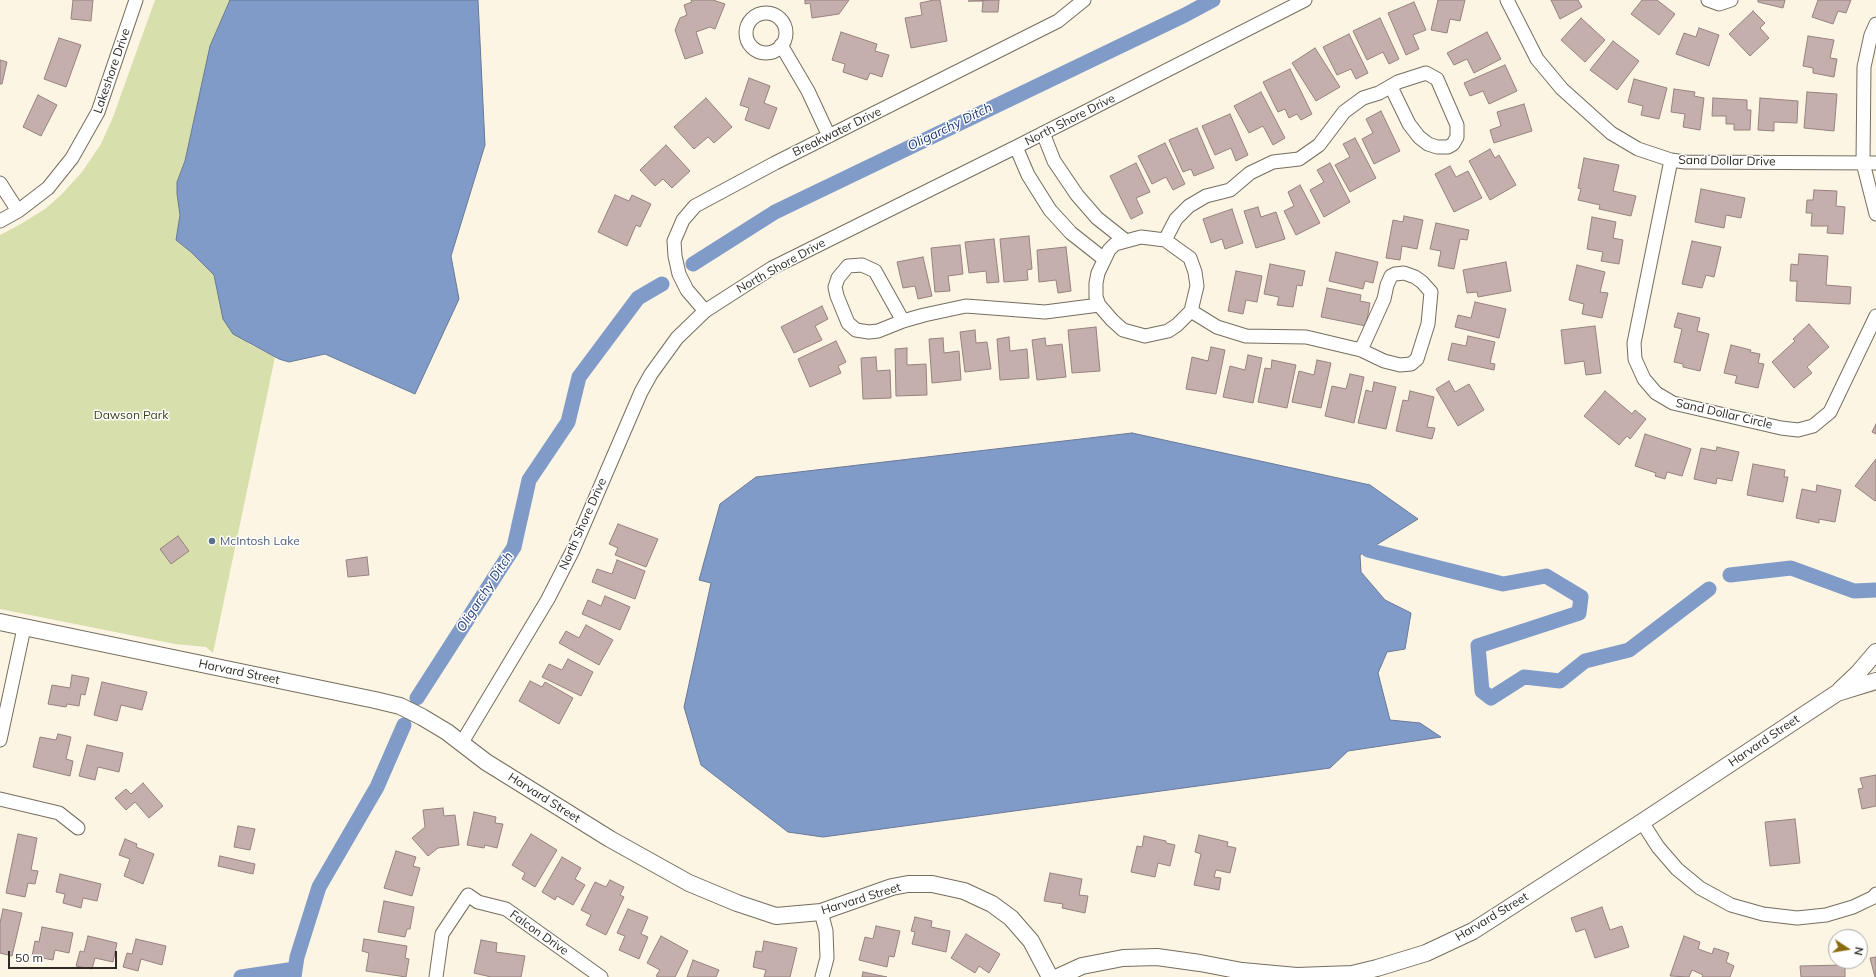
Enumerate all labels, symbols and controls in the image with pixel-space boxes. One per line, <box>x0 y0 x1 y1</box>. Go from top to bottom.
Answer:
street label: Lakeshore Drive <box>91 27 133 115</box>
street label: North Shore Drive <box>1023 91 1117 149</box>
water label: Oligarchy Ditch <box>905 100 995 154</box>
street label: Breakwater Drive <box>790 104 884 160</box>
street label: Sand Dollar Drive <box>1678 153 1776 169</box>
street label: North Shore Drive <box>734 236 828 296</box>
street label: Sand Dollar Circle <box>1674 396 1774 432</box>
park label: Dawson Park <box>94 408 168 422</box>
street label: North Shore Drive <box>556 476 610 572</box>
place label: McIntosh Lake <box>220 534 300 548</box>
marker: McIntosh Lake <box>207 536 217 546</box>
water label: Oligarchy Ditch <box>453 549 517 635</box>
street label: Harvard Street <box>197 656 281 688</box>
street label: Harvard Street <box>1726 712 1802 770</box>
street label: Harvard Street <box>505 770 583 826</box>
street label: Harvard Street <box>820 880 902 918</box>
street label: Harvard Street <box>1453 890 1531 944</box>
street label: Falcon Drive <box>507 907 571 959</box>
north arrow <box>1828 929 1868 969</box>
scale bar <box>10 943 119 969</box>
text: N <box>1851 946 1866 957</box>
text: 50 m <box>15 950 43 965</box>

